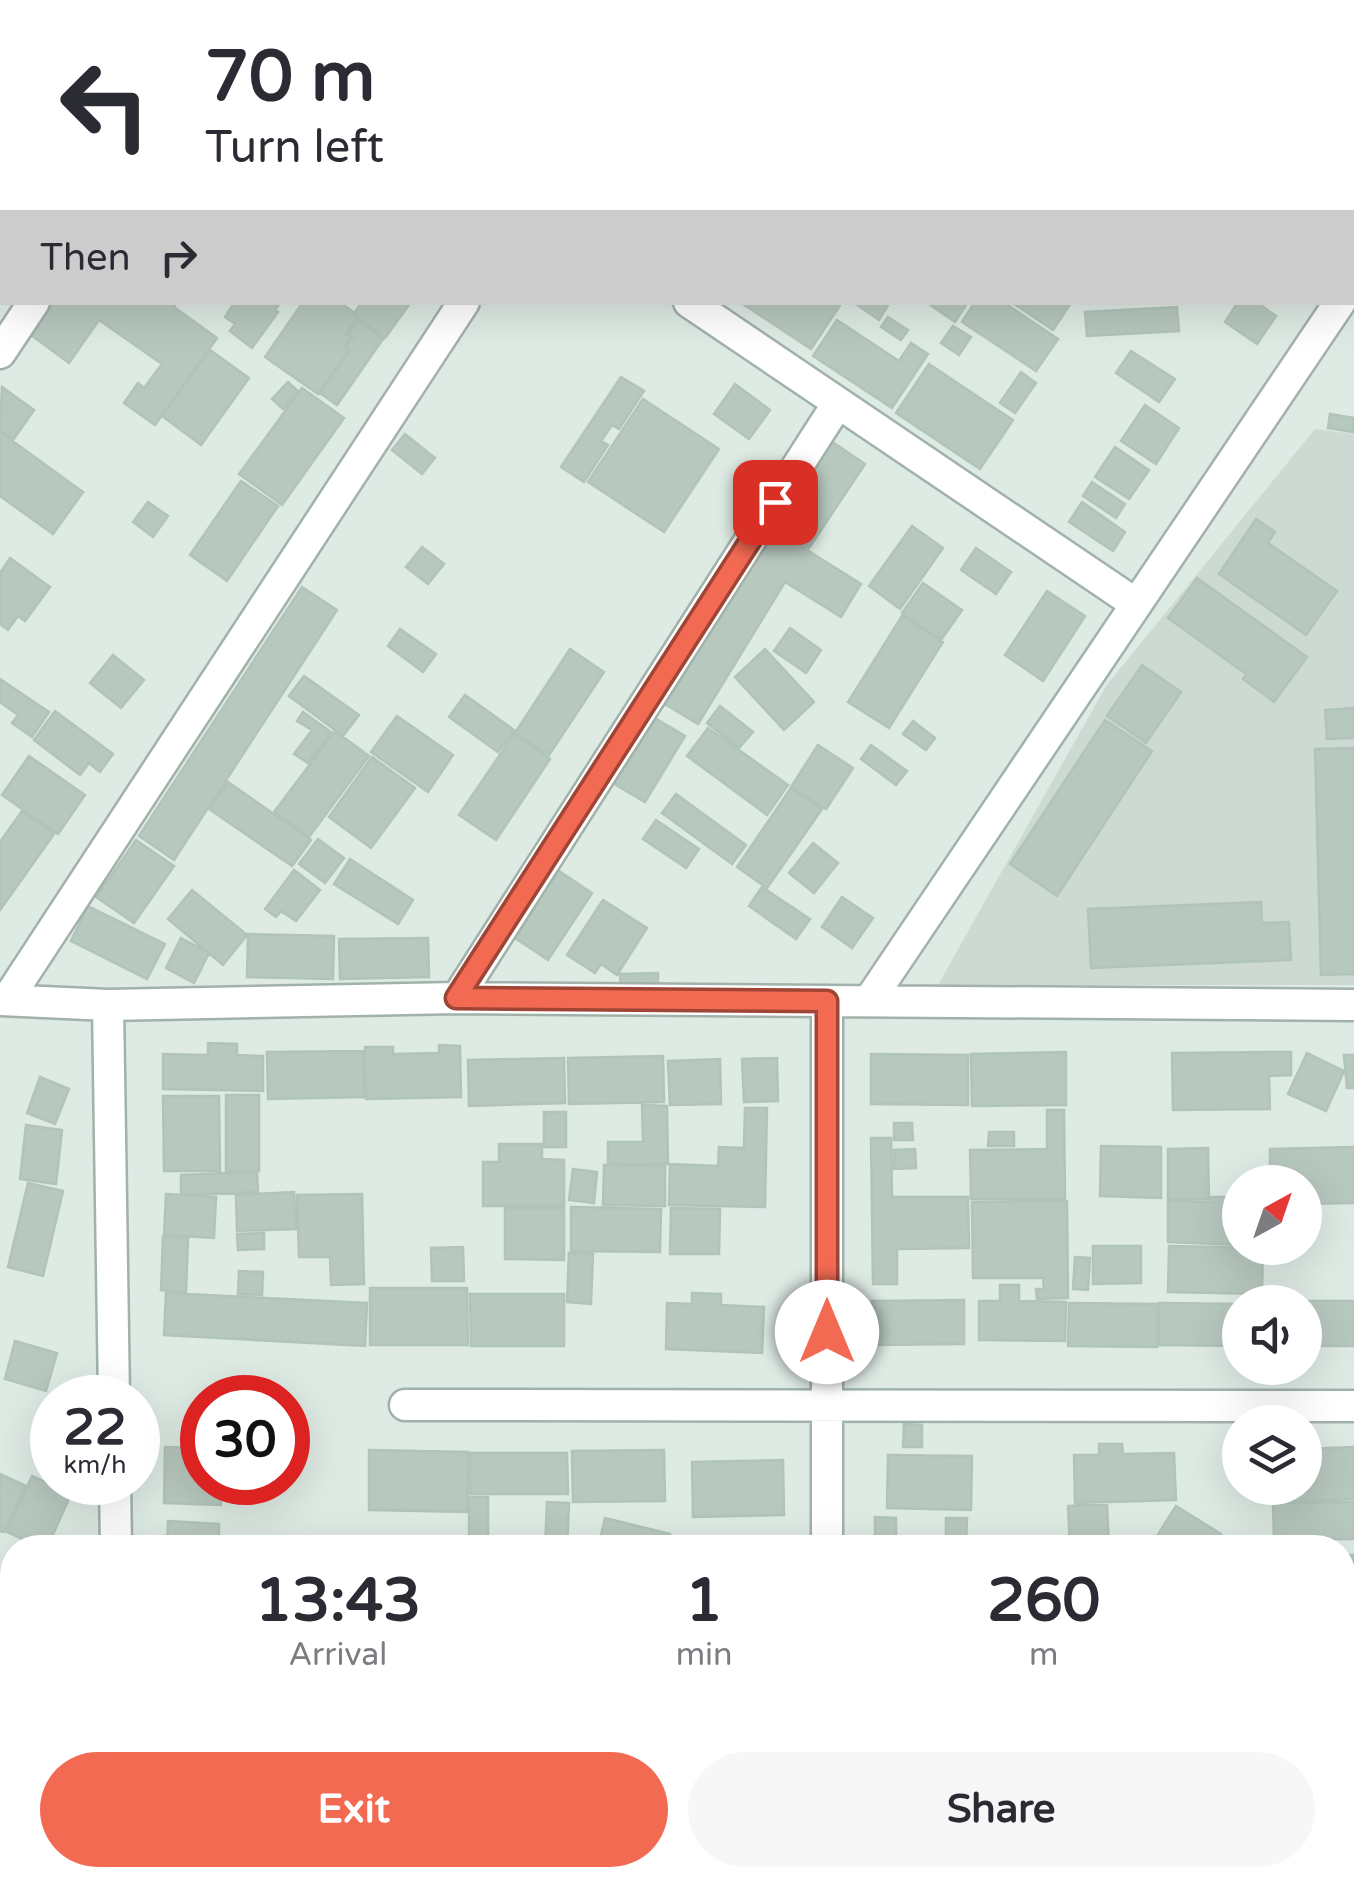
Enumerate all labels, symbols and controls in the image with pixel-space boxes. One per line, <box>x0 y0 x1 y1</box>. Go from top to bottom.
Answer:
text: 70 m <box>205 36 375 120</box>
icon: left <box>40 40 170 170</box>
text: Turn left <box>205 121 384 175</box>
icon: right <box>151 230 206 285</box>
text: Then <box>40 235 131 281</box>
pin <box>733 460 818 545</box>
icon: arrive <box>748 475 803 530</box>
north arrow <box>1222 1165 1322 1265</box>
map controls <box>1222 1165 1322 1505</box>
position arrow <box>775 1280 879 1384</box>
button: sound <box>1222 1285 1322 1385</box>
speed limit sign: 30 <box>180 1375 310 1505</box>
text: 22 <box>64 1398 126 1458</box>
button: layers <box>1222 1405 1322 1505</box>
text: km/h <box>64 1450 126 1480</box>
text: 13:43 <box>255 1565 421 1637</box>
text: 1 <box>685 1565 723 1637</box>
text: 260 <box>987 1565 1100 1637</box>
text: Arrival <box>288 1636 387 1674</box>
text: min <box>676 1636 733 1674</box>
text: m <box>1029 1636 1058 1674</box>
button: Exit <box>40 1752 668 1867</box>
button: Share <box>688 1752 1315 1867</box>

